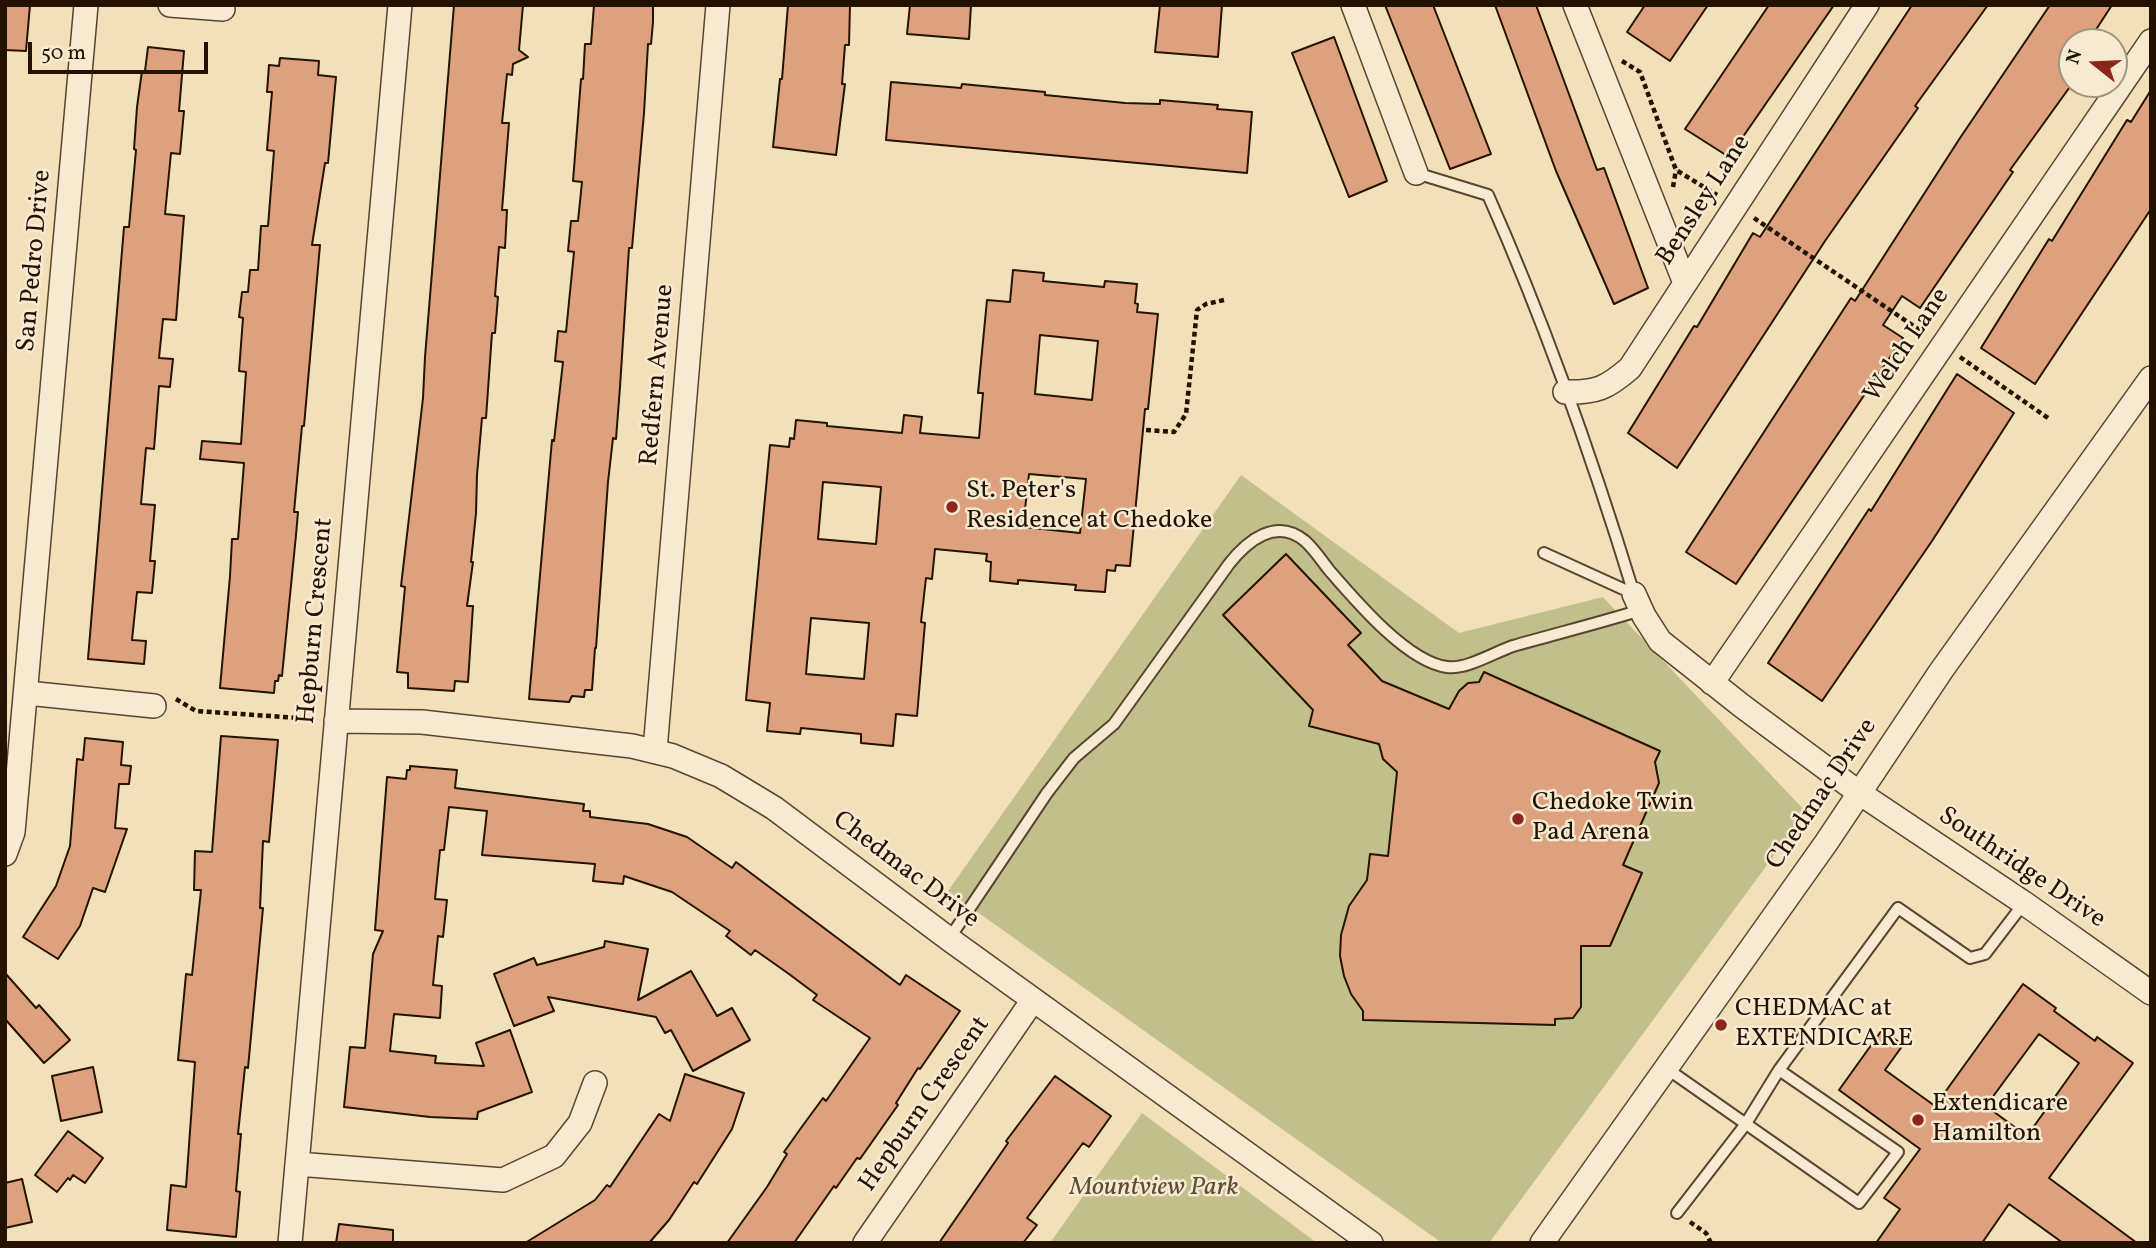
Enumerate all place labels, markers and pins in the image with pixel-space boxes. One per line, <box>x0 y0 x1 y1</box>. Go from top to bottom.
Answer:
place label: St. Peter's Residence at Chedoke <box>966 476 1212 538</box>
marker: St. Peter's Residence at Chedoke <box>944 499 960 515</box>
place label: Chedoke Twin Pad Arena <box>1532 788 1694 850</box>
marker: Chedoke Twin Pad Arena <box>1510 811 1526 827</box>
place label: CHEDMAC at EXTENDICARE <box>1735 994 1913 1056</box>
marker: CHEDMAC at EXTENDICARE <box>1713 1017 1729 1033</box>
place label: Extendicare Hamilton <box>1932 1089 2068 1150</box>
marker: Extendicare Hamilton <box>1910 1112 1926 1128</box>

